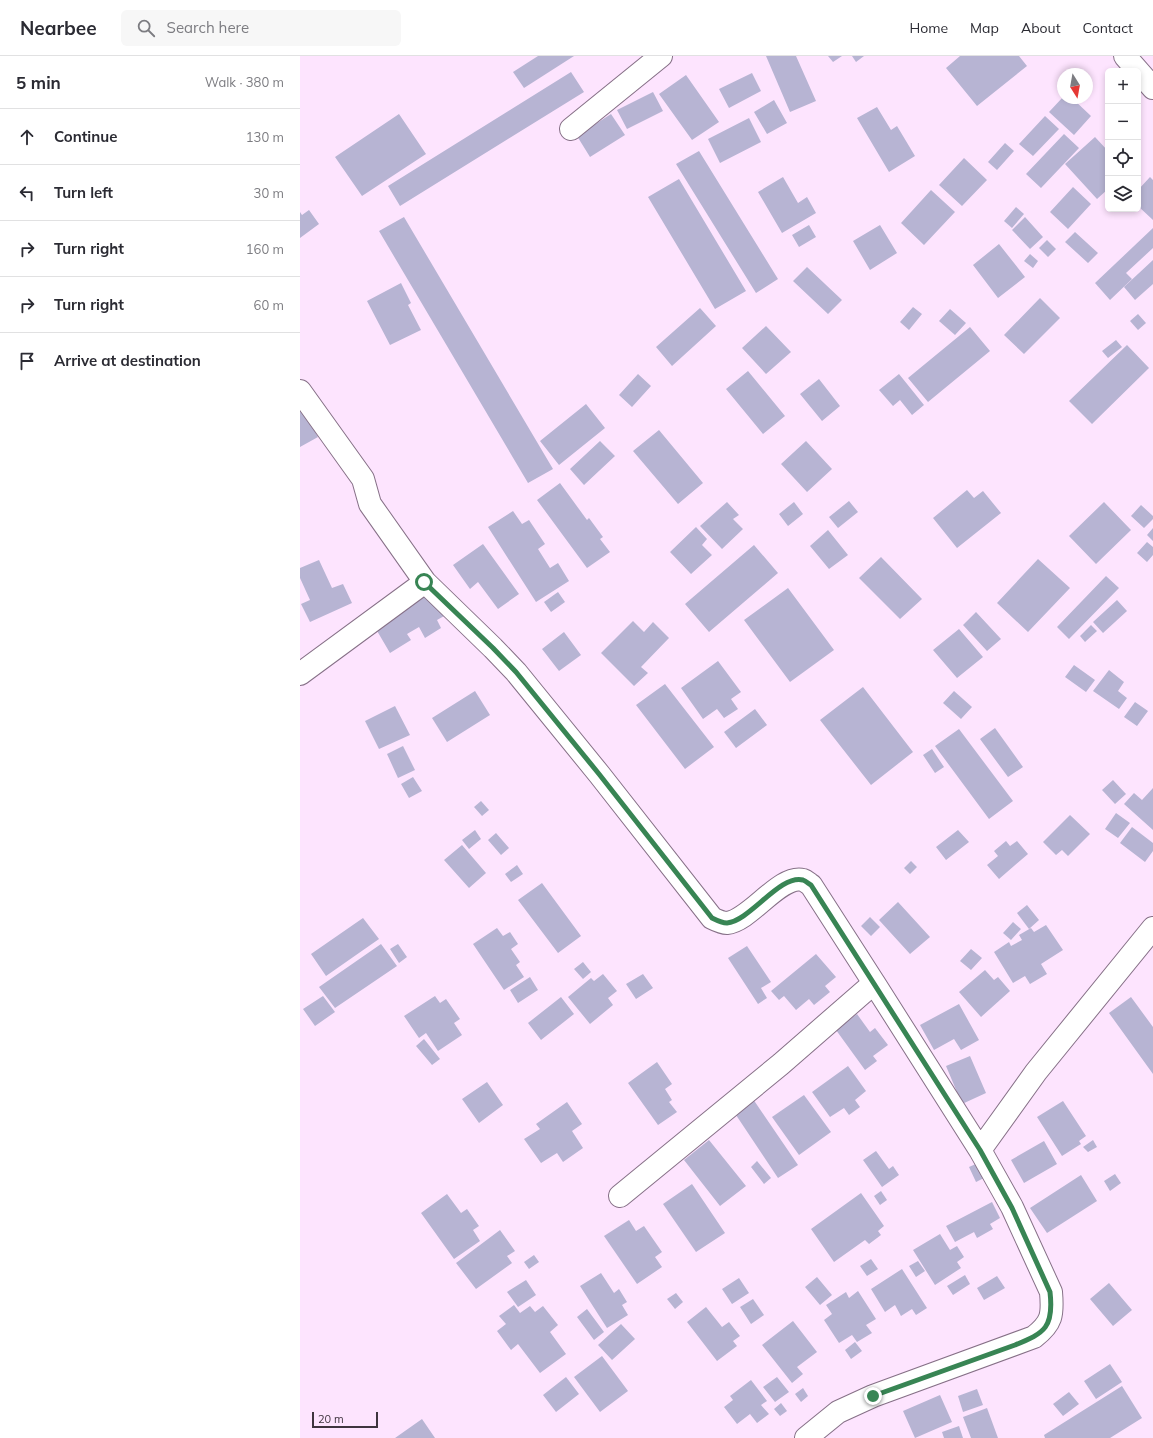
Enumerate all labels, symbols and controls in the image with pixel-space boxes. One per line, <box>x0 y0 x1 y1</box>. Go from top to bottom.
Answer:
search box <box>121 10 401 46</box>
text: Nearbee <box>20 16 97 40</box>
icon: search <box>135 17 157 39</box>
text: Search here <box>167 18 249 37</box>
text: Home <box>909 19 948 37</box>
text: Map <box>970 19 999 37</box>
text: About <box>1021 19 1061 37</box>
text: Contact <box>1083 19 1133 37</box>
north arrow <box>1057 68 1093 104</box>
map controls <box>1105 68 1141 212</box>
button: + <box>1105 68 1141 104</box>
text: 5 min <box>16 72 61 93</box>
text: Walk · 380 m <box>205 74 284 90</box>
button: − <box>1105 104 1141 140</box>
icon: ahead <box>16 126 38 148</box>
text: Continue <box>54 127 117 146</box>
text: 130 m <box>246 129 284 145</box>
button: locate <box>1105 140 1141 176</box>
button: layers <box>1105 176 1141 212</box>
icon: left <box>16 182 38 204</box>
text: Turn left <box>54 183 113 202</box>
text: 30 m <box>254 185 284 201</box>
icon: right <box>16 238 38 260</box>
text: Turn right <box>54 239 124 258</box>
text: 160 m <box>246 241 284 257</box>
icon: right <box>16 294 38 316</box>
text: Turn right <box>54 295 124 314</box>
text: 60 m <box>254 297 284 313</box>
icon: arrive <box>16 350 38 372</box>
text: Arrive at destination <box>54 351 201 370</box>
route start <box>415 573 433 591</box>
route end <box>864 1387 882 1405</box>
scale bar <box>312 1410 378 1429</box>
text: 20 m <box>318 1412 344 1426</box>

